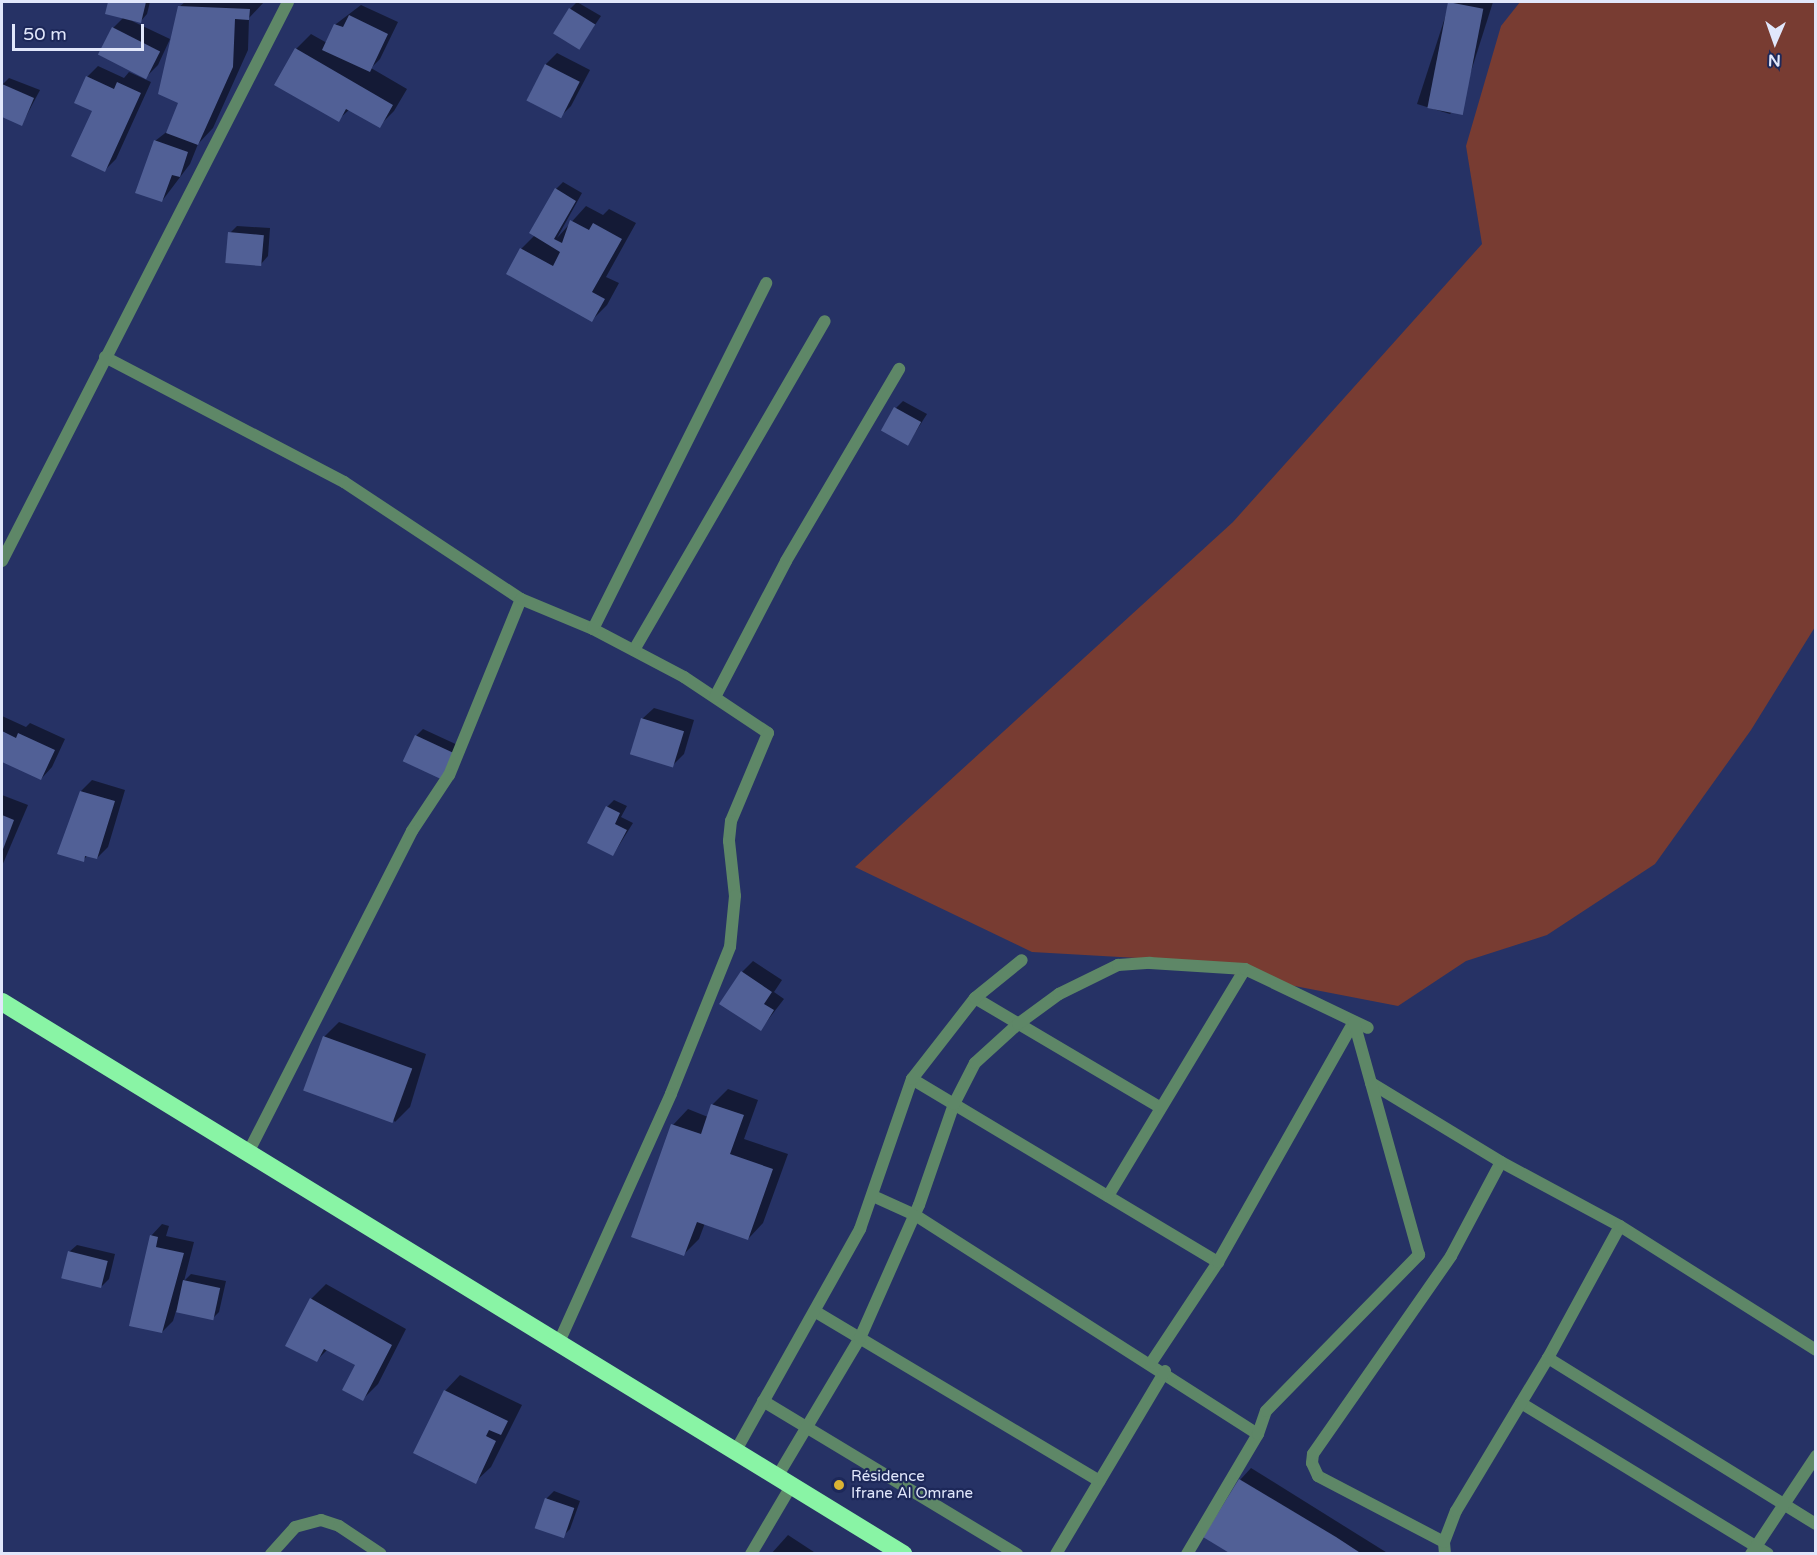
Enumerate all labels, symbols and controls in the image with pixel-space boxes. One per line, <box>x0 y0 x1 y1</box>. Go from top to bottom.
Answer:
scale bar <box>15 12 147 50</box>
north arrow <box>1745 12 1805 72</box>
text: 50 m <box>23 23 67 45</box>
text: N <box>1768 50 1781 70</box>
place label: Résidence Ifrane Al Omrane <box>851 1467 973 1502</box>
marker: Résidence Ifrane Al Omrane <box>832 1478 846 1492</box>

